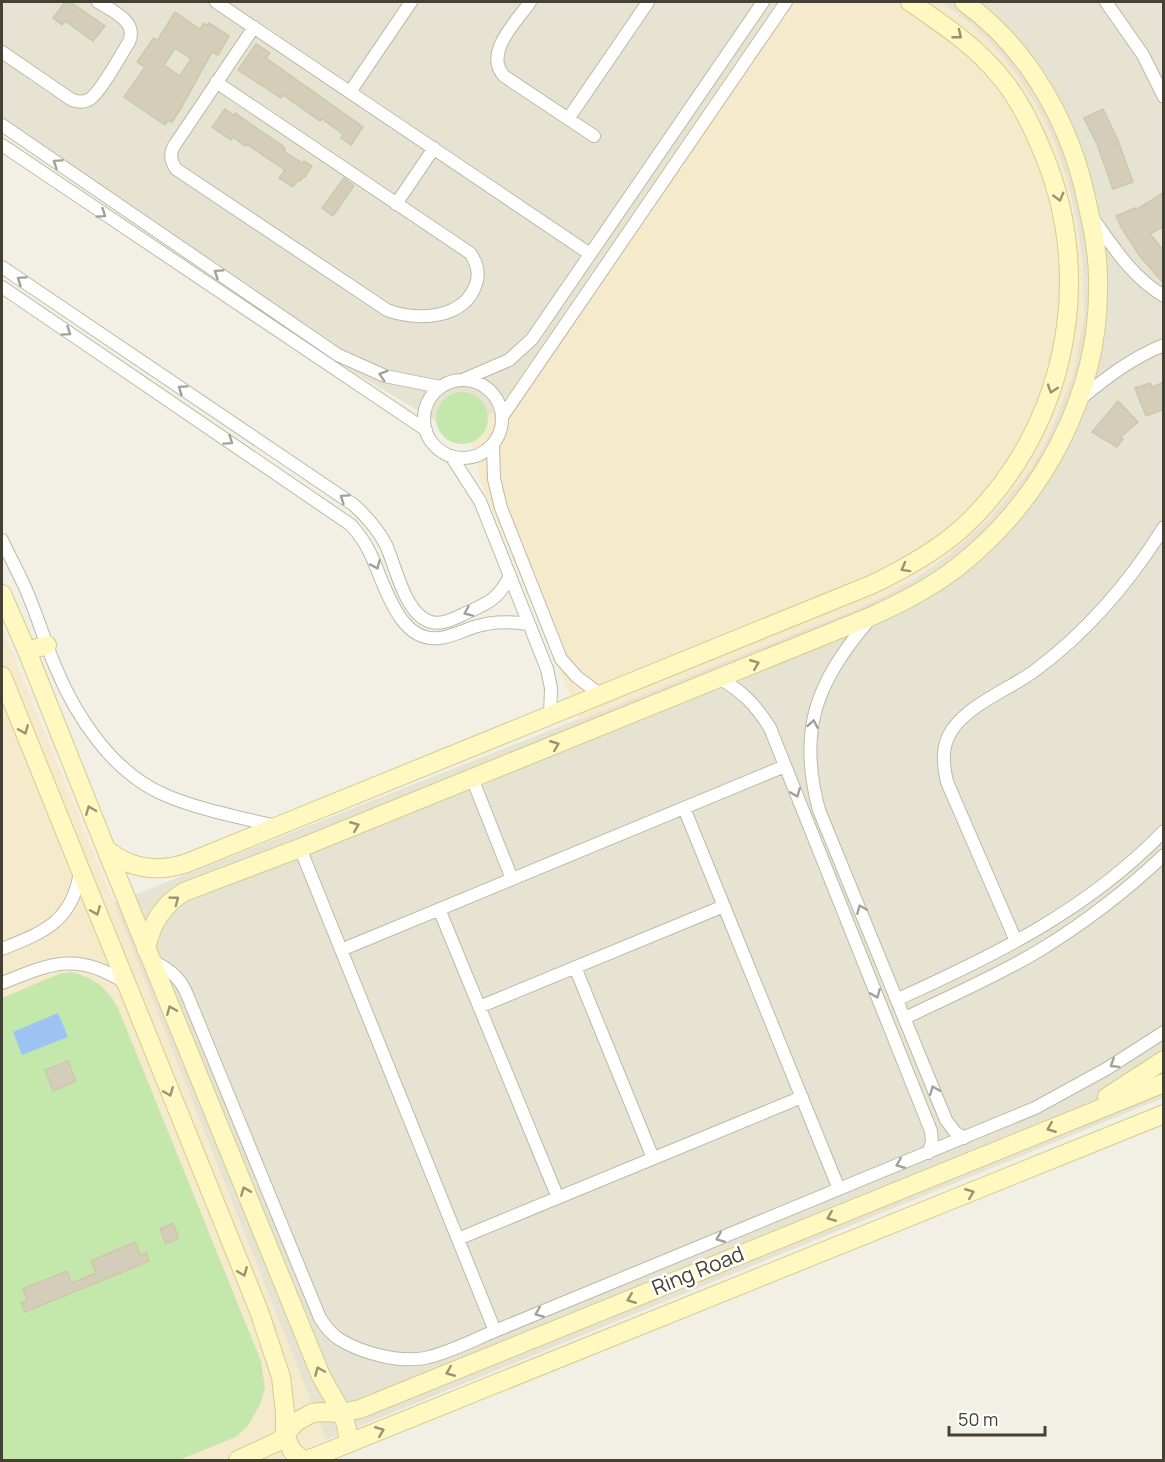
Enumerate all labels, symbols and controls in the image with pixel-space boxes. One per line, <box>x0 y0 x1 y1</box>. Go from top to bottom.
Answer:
one-way arrow <box>951 27 962 38</box>
one-way arrow <box>53 159 64 170</box>
one-way arrow <box>1051 192 1064 202</box>
one-way arrow <box>95 207 106 218</box>
one-way arrow <box>214 269 225 280</box>
one-way arrow <box>16 276 27 287</box>
one-way arrow <box>61 325 72 336</box>
one-way arrow <box>378 370 389 382</box>
one-way arrow <box>1046 383 1059 394</box>
one-way arrow <box>178 385 189 396</box>
one-way arrow <box>222 434 233 445</box>
one-way arrow <box>340 494 351 505</box>
one-way arrow <box>368 558 380 569</box>
one-way arrow <box>900 561 911 572</box>
one-way arrow <box>463 605 474 617</box>
one-way arrow <box>749 659 760 671</box>
one-way arrow <box>806 719 819 729</box>
one-way arrow <box>17 723 29 734</box>
one-way arrow <box>549 740 560 752</box>
one-way arrow <box>789 787 801 798</box>
one-way arrow <box>85 805 97 816</box>
one-way arrow <box>348 821 359 833</box>
one-way arrow <box>168 896 179 907</box>
one-way arrow <box>89 904 101 915</box>
one-way arrow <box>856 905 868 916</box>
one-way arrow <box>869 987 881 998</box>
one-way arrow <box>166 1006 178 1017</box>
one-way arrow <box>1110 1057 1121 1068</box>
one-way arrow <box>162 1085 174 1096</box>
one-way arrow <box>928 1085 941 1096</box>
one-way arrow <box>1046 1121 1057 1133</box>
one-way arrow <box>895 1157 906 1169</box>
one-way arrow <box>240 1186 252 1197</box>
one-way arrow <box>964 1187 975 1200</box>
one-way arrow <box>826 1210 837 1222</box>
one-way arrow <box>715 1231 726 1243</box>
street label: Ring Road <box>647 1239 748 1301</box>
one-way arrow <box>236 1266 248 1277</box>
one-way arrow <box>626 1292 637 1304</box>
one-way arrow <box>535 1306 546 1318</box>
one-way arrow <box>446 1365 457 1377</box>
one-way arrow <box>315 1366 327 1377</box>
scale bar <box>949 1399 1045 1437</box>
text: 50 m <box>958 1407 998 1431</box>
one-way arrow <box>374 1426 385 1438</box>

